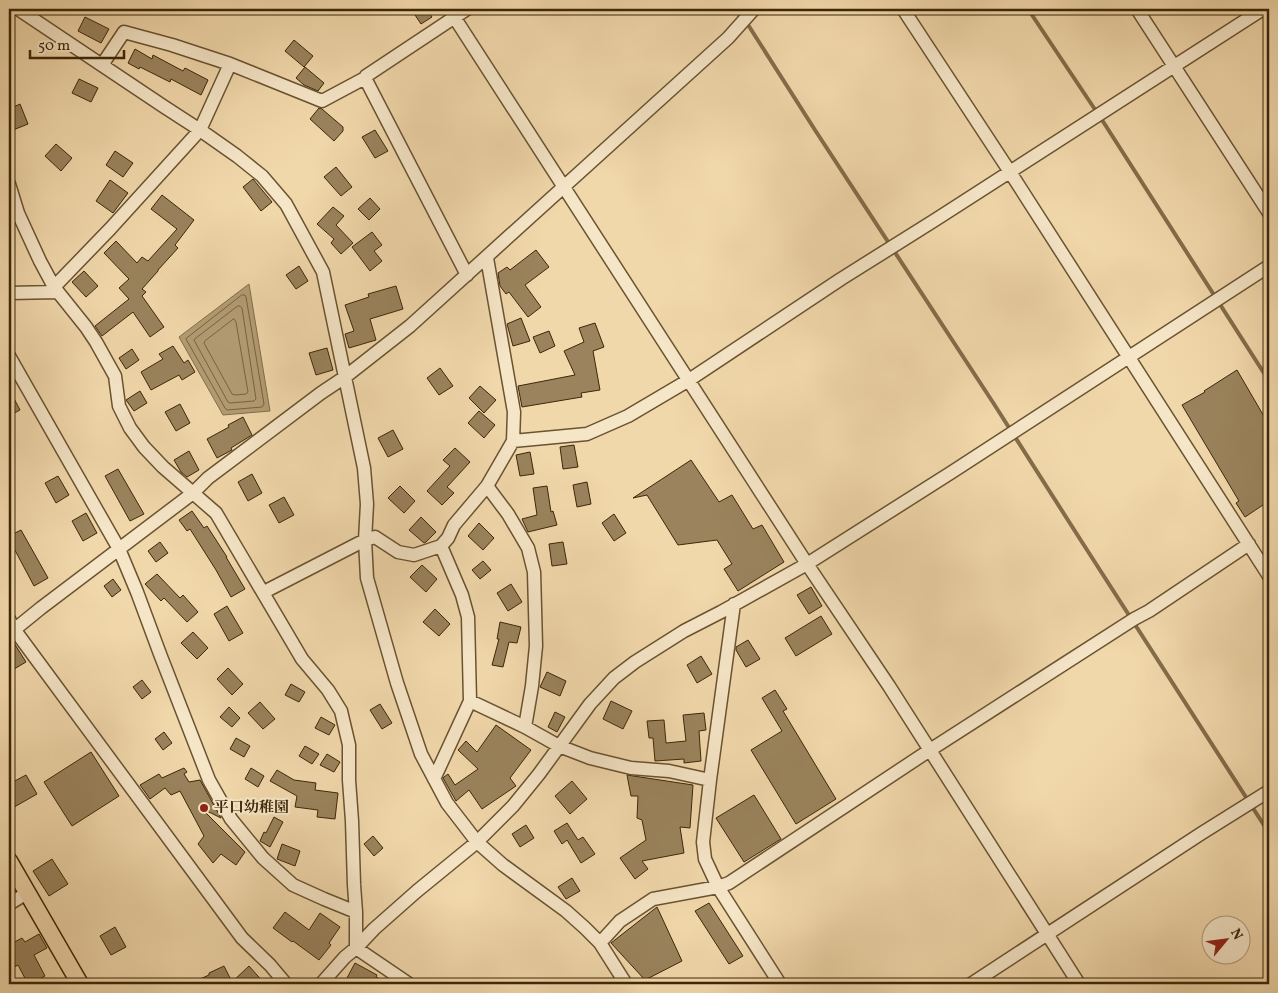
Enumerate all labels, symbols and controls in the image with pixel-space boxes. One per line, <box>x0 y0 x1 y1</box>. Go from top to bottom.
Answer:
scale bar <box>30 28 124 60</box>
text: 50 m <box>38 36 70 57</box>
place label: 平口幼稚園 <box>214 798 289 819</box>
marker: 平口幼稚園 <box>198 802 210 814</box>
north arrow <box>1200 916 1250 966</box>
text: N <box>1225 925 1247 943</box>

